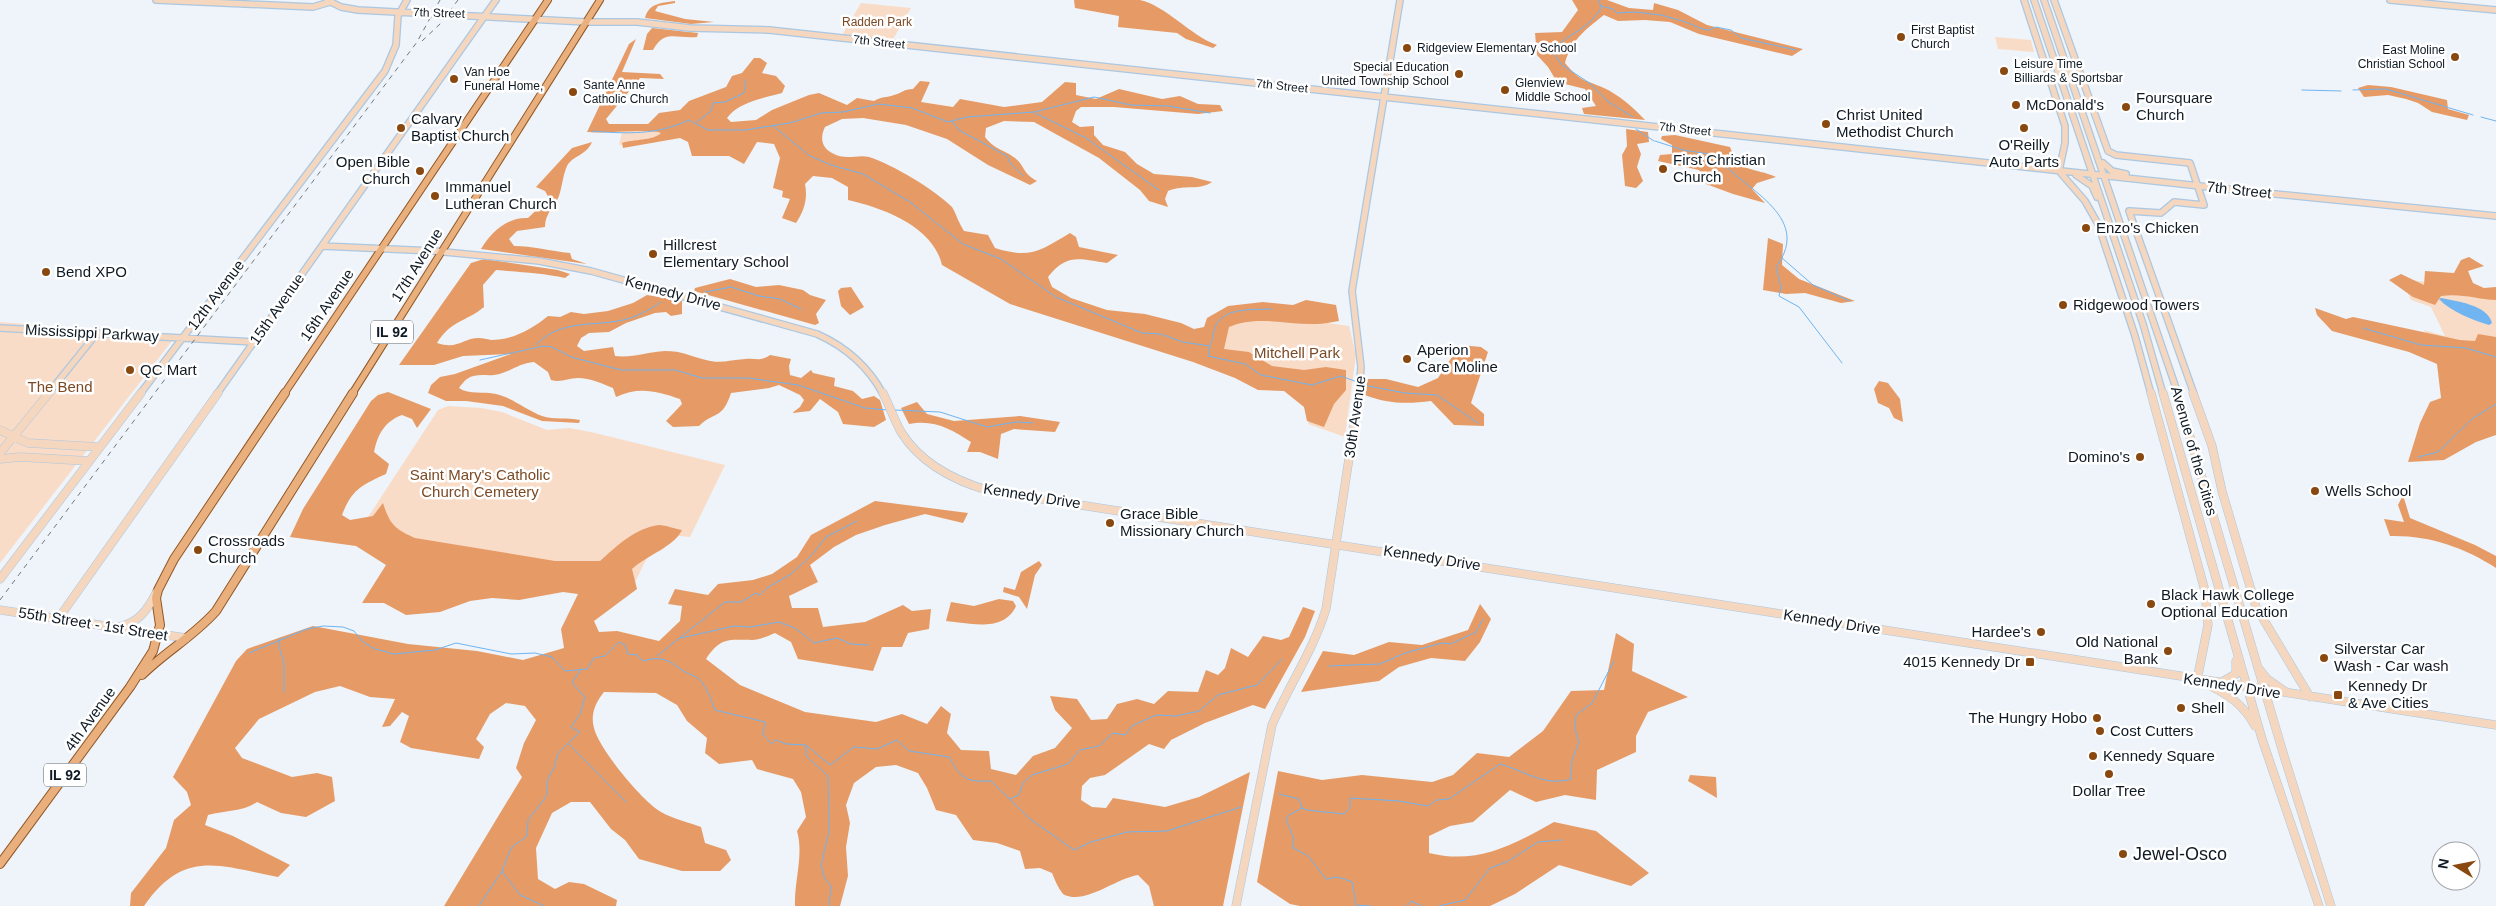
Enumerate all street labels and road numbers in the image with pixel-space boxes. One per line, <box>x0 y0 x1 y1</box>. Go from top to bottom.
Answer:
street label: 7th Street <box>413 5 466 21</box>
street label: 7th Street <box>852 32 906 52</box>
street label: 7th Street <box>1255 76 1309 96</box>
street label: 7th Street <box>1658 119 1712 139</box>
street label: 7th Street <box>2206 178 2273 201</box>
street label: 17th Avenue <box>387 225 446 304</box>
street label: 12th Avenue <box>184 256 247 333</box>
street label: 16th Avenue <box>296 266 357 344</box>
street label: 15th Avenue <box>246 270 307 348</box>
street label: Kennedy Drive <box>623 272 723 313</box>
street label: Mississippi Parkway <box>25 321 160 345</box>
road number: IL 92 <box>371 321 413 344</box>
street label: 30th Avenue <box>1340 375 1369 459</box>
street label: Avenue of the Cities <box>2168 384 2221 518</box>
street label: Kennedy Drive <box>982 479 1082 512</box>
street label: Kennedy Drive <box>1382 541 1482 574</box>
street label: 55th Street - 1st Street <box>17 603 170 644</box>
street label: Kennedy Drive <box>1782 605 1882 638</box>
street label: Kennedy Drive <box>2182 669 2282 702</box>
street label: 4th Avenue <box>61 683 118 754</box>
road number: IL 92 <box>44 764 86 786</box>

